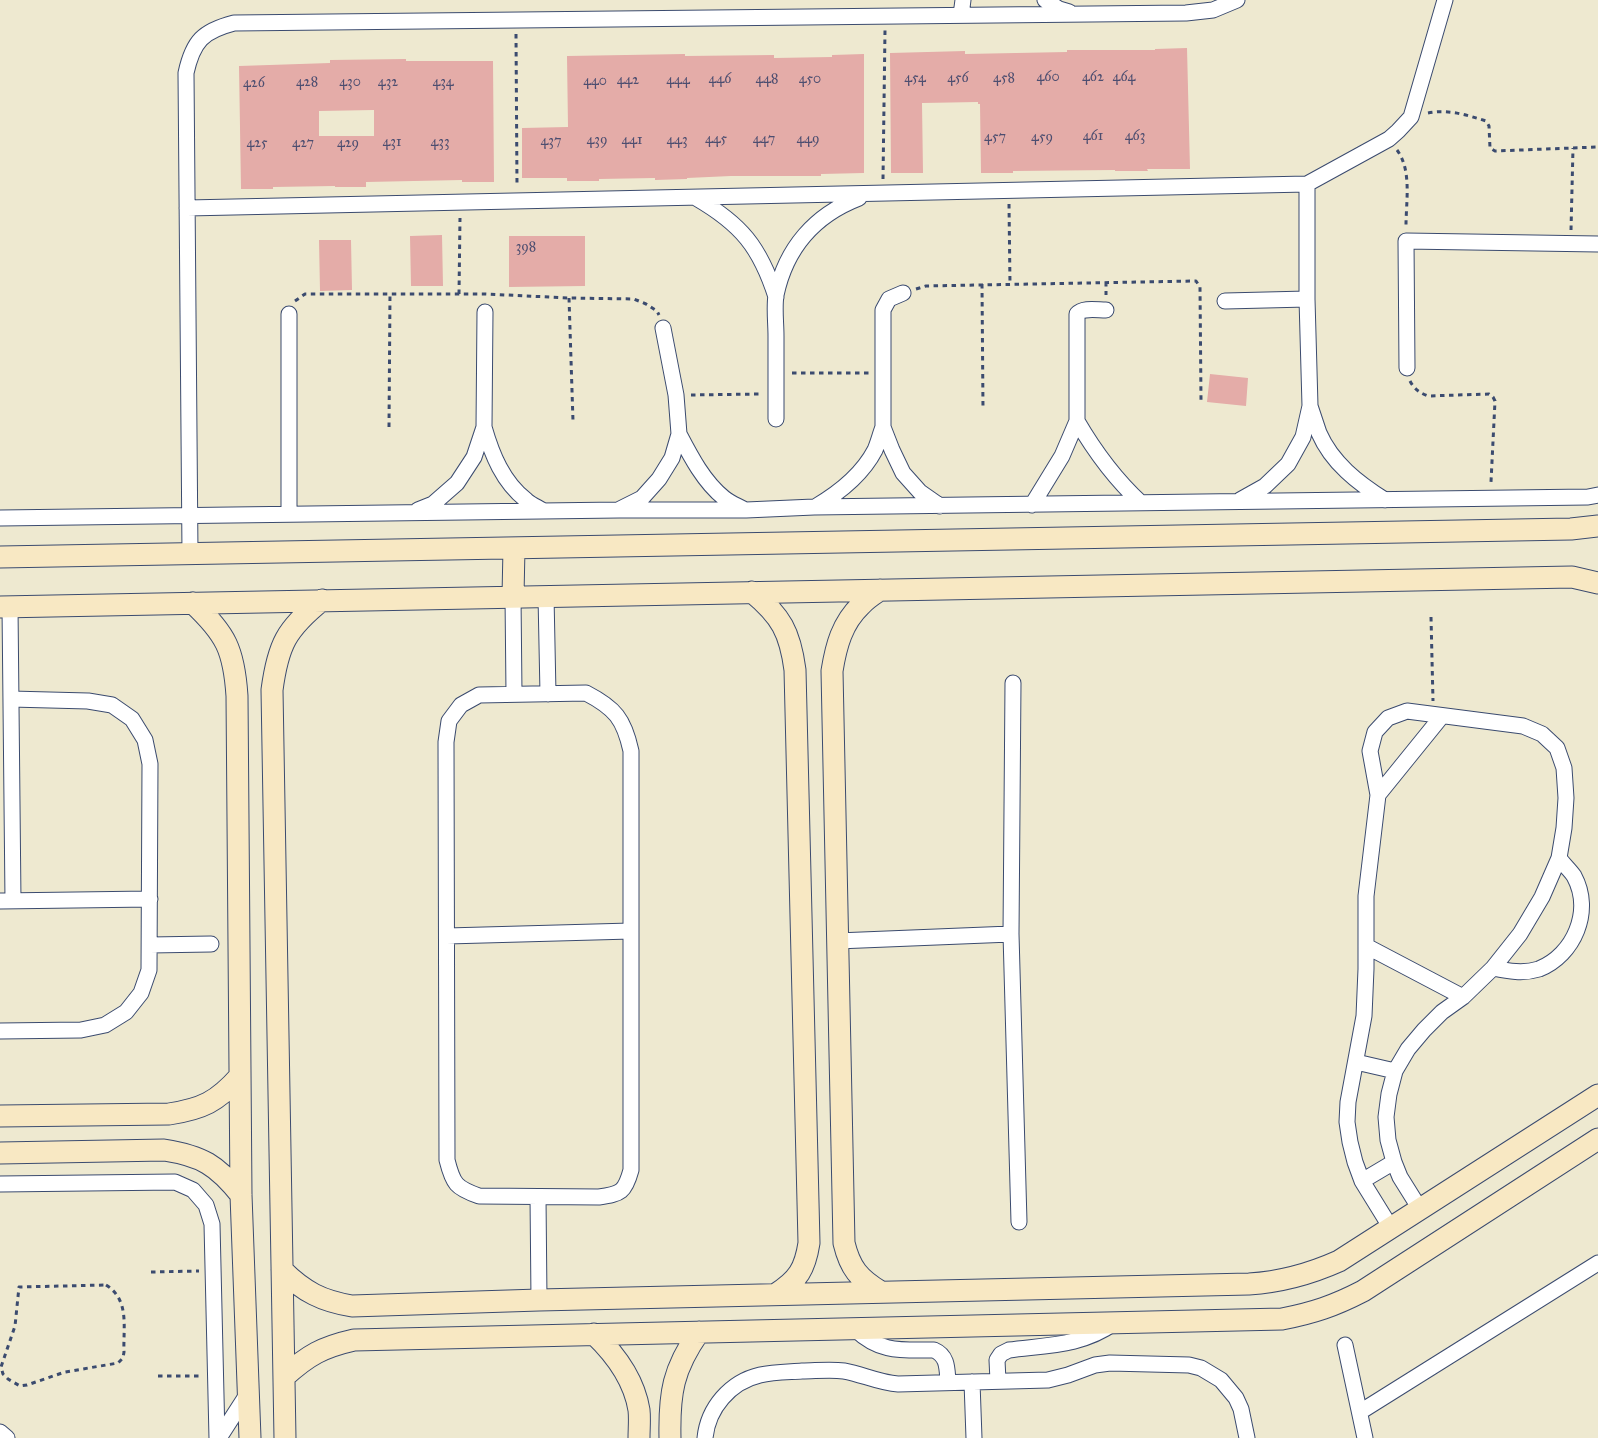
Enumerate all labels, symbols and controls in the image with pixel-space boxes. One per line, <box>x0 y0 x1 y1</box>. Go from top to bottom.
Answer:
house number: 460 <box>1036 70 1060 86</box>
house number: 462 <box>1082 70 1104 86</box>
house number: 464 <box>1113 70 1135 86</box>
house number: 454 <box>904 71 926 87</box>
house number: 456 <box>947 71 969 87</box>
house number: 458 <box>993 71 1015 87</box>
house number: 446 <box>709 72 731 88</box>
house number: 448 <box>755 72 779 88</box>
house number: 450 <box>799 72 821 88</box>
house number: 442 <box>617 73 639 89</box>
house number: 444 <box>666 73 690 89</box>
house number: 440 <box>583 74 607 90</box>
house number: 428 <box>296 75 318 91</box>
house number: 430 <box>339 75 361 91</box>
house number: 432 <box>378 75 398 91</box>
house number: 434 <box>432 75 454 91</box>
house number: 426 <box>243 76 265 92</box>
house number: 461 <box>1083 129 1103 145</box>
house number: 463 <box>1125 129 1145 145</box>
house number: 457 <box>984 130 1006 146</box>
house number: 459 <box>1031 130 1053 146</box>
house number: 445 <box>705 132 727 148</box>
house number: 447 <box>753 132 775 148</box>
house number: 449 <box>796 132 820 148</box>
house number: 439 <box>587 133 607 149</box>
house number: 441 <box>621 133 643 149</box>
house number: 443 <box>666 133 688 149</box>
house number: 437 <box>541 134 561 150</box>
house number: 431 <box>383 135 401 151</box>
house number: 433 <box>431 135 449 151</box>
house number: 425 <box>246 136 268 152</box>
house number: 427 <box>292 136 314 152</box>
house number: 429 <box>337 136 359 152</box>
house number: 398 <box>516 240 536 256</box>

